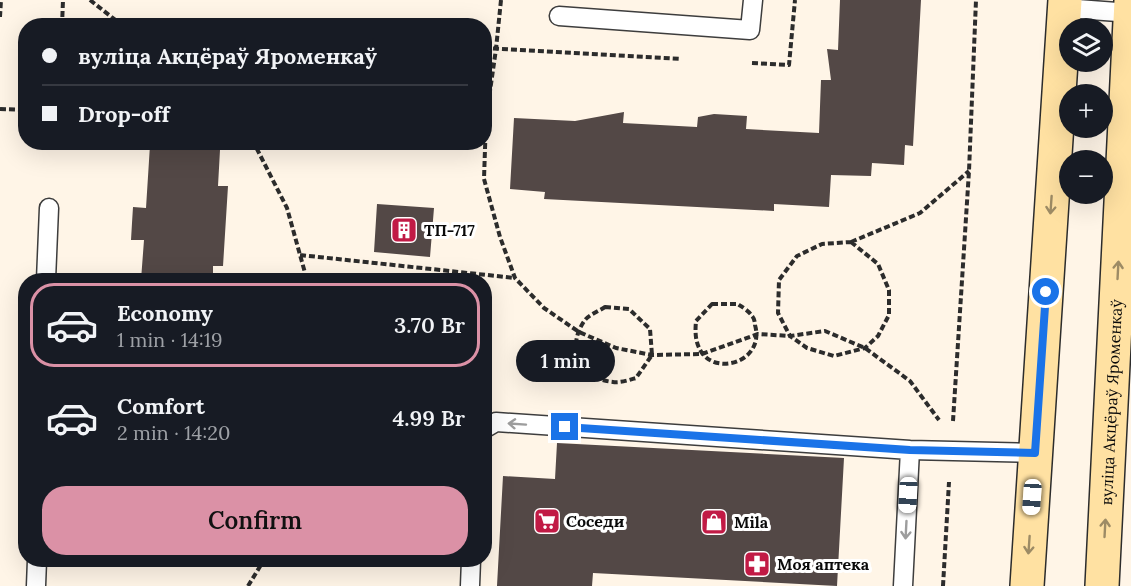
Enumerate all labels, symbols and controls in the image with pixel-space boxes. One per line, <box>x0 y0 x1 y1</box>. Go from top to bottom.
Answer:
map controls <box>1059 18 1113 204</box>
button: layers <box>1059 18 1113 72</box>
text: вуліца Акцёраў Яроменкаў <box>78 42 377 70</box>
button: + <box>1059 84 1113 138</box>
text: Drop-off <box>78 100 170 128</box>
button: − <box>1059 150 1113 204</box>
one-way arrow <box>1046 195 1057 215</box>
building icon: ТП-717 <box>389 215 419 245</box>
place label: ТП-717 <box>424 220 475 240</box>
one-way arrow <box>1112 260 1123 280</box>
route start <box>1032 278 1059 305</box>
icon: car <box>45 298 99 352</box>
street label: вуліца Акцёраў Яроменкаў <box>1096 298 1126 506</box>
text: Economy <box>117 299 213 327</box>
text: 3.70 Br <box>394 311 465 339</box>
text: 1 min · 14:19 <box>117 327 223 352</box>
callout: 1 min <box>516 340 614 382</box>
text: 1 min <box>540 348 591 373</box>
icon: car <box>45 391 99 445</box>
text: Comfort <box>117 392 205 420</box>
text: 4.99 Br <box>392 404 465 432</box>
route end <box>551 413 578 440</box>
one-way arrow <box>507 418 527 429</box>
text: 2 min · 14:20 <box>117 420 230 445</box>
car <box>898 477 918 513</box>
car <box>1022 478 1042 516</box>
button: Confirm <box>42 486 468 555</box>
supermarket icon: Соседи <box>532 506 562 536</box>
shop icon: Mila <box>699 507 729 537</box>
place label: Соседи <box>566 511 625 531</box>
place label: Mila <box>734 512 769 532</box>
one-way arrow <box>1099 518 1110 538</box>
one-way arrow <box>901 519 912 539</box>
one-way arrow <box>1024 534 1035 554</box>
pharmacy icon: Моя аптека <box>742 549 772 579</box>
place label: Моя аптека <box>777 554 870 574</box>

